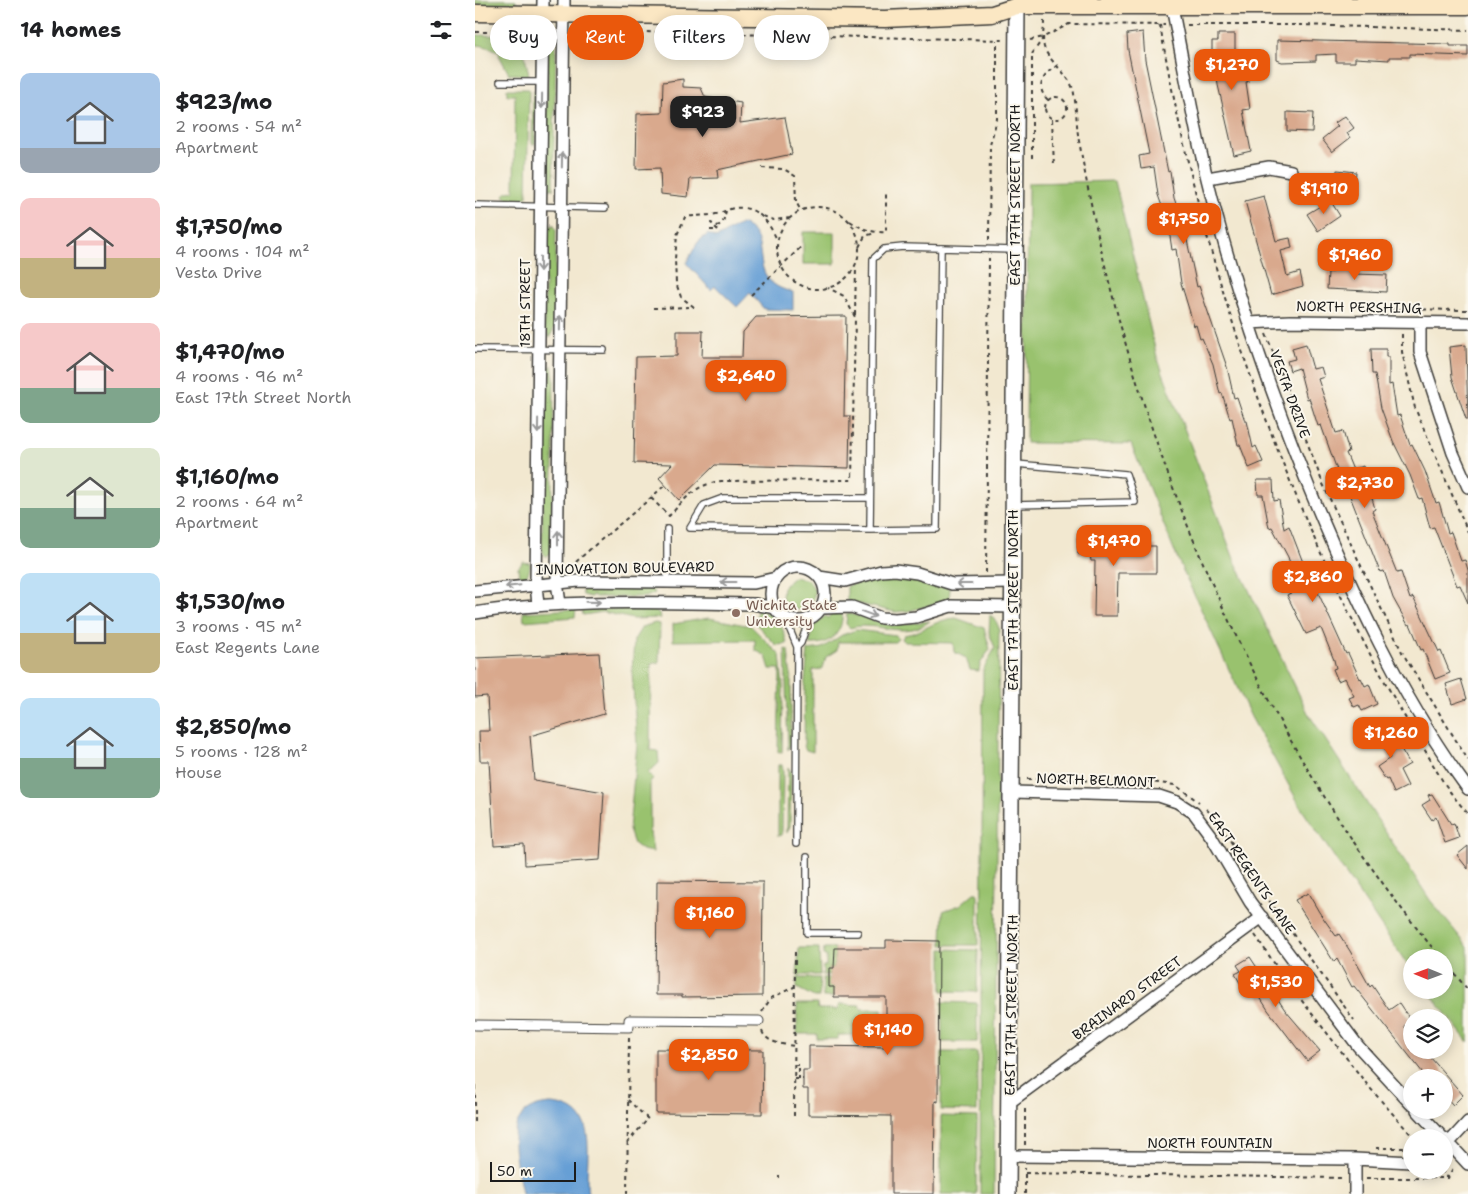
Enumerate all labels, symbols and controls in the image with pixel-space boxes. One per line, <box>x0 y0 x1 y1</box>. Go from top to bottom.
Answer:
chip: Buy <box>490 15 557 60</box>
chip: Rent <box>567 15 644 60</box>
chip: Filters <box>654 15 744 60</box>
chip: New <box>754 15 829 60</box>
text: 14 homes <box>20 16 121 44</box>
icon: filters <box>427 16 455 44</box>
pin: $1,270 <box>1191 48 1273 91</box>
text: $1,270 <box>1205 54 1259 75</box>
text: $923/mo <box>175 88 272 116</box>
one-way arrow <box>537 92 547 109</box>
icon: home <box>60 93 120 153</box>
pin: $923 <box>673 96 733 138</box>
text: $923 <box>681 101 725 122</box>
street label: EAST 17TH STREET NORTH <box>1006 104 1024 286</box>
text: 2 rooms · 54 m² <box>175 116 302 137</box>
text: Apartment <box>175 137 258 158</box>
one-way arrow <box>557 152 567 168</box>
pin: $1,910 <box>1283 172 1365 215</box>
text: $1,910 <box>1300 178 1348 199</box>
pin: $1,750 <box>1143 202 1225 245</box>
text: $1,750 <box>1158 208 1210 229</box>
text: $1,750/mo <box>175 213 283 241</box>
icon: home <box>60 218 120 278</box>
pin: $1,960 <box>1314 238 1396 281</box>
text: 4 rooms · 104 m² <box>175 241 310 262</box>
text: $1,960 <box>1329 244 1381 265</box>
one-way arrow <box>535 255 545 271</box>
street label: 18TH STREET <box>516 258 534 348</box>
text: Vesta Drive <box>175 262 262 283</box>
street label: NORTH PERSHING <box>1296 297 1423 317</box>
one-way arrow <box>555 315 564 331</box>
text: $1,470/mo <box>175 338 285 366</box>
icon: home <box>60 343 120 403</box>
street label: VESTA DRIVE <box>1266 347 1314 441</box>
pin: $2,640 <box>705 360 787 402</box>
text: $2,640 <box>716 365 776 386</box>
text: 4 rooms · 96 m² <box>175 366 303 387</box>
text: East 17th Street North <box>175 387 352 408</box>
one-way arrow <box>533 418 543 434</box>
text: $1,160/mo <box>175 463 279 491</box>
pin: $2,730 <box>1324 466 1406 509</box>
icon: home <box>60 468 120 528</box>
text: $2,730 <box>1336 472 1394 493</box>
text: 2 rooms · 64 m² <box>175 491 303 512</box>
street label: EAST 17TH STREET NORTH <box>1004 509 1022 691</box>
text: Apartment <box>175 512 258 533</box>
pin: $1,470 <box>1073 524 1155 567</box>
one-way arrow <box>553 530 563 546</box>
text: $1,470 <box>1087 530 1141 551</box>
street label: INNOVATION BOULEVARD <box>536 557 714 579</box>
pin: $2,860 <box>1272 560 1354 603</box>
text: $2,860 <box>1283 566 1343 587</box>
one-way arrow <box>720 577 736 587</box>
one-way arrow <box>956 579 972 589</box>
one-way arrow <box>505 581 521 591</box>
text: $1,530/mo <box>175 588 285 616</box>
icon: home <box>60 593 120 653</box>
place label: Wichita State University <box>746 596 837 630</box>
one-way arrow <box>584 597 601 607</box>
marker: Wichita State University <box>730 607 742 619</box>
one-way arrow <box>861 610 876 619</box>
text: 3 rooms · 95 m² <box>175 616 302 637</box>
text: East Regents Lane <box>175 637 320 658</box>
text: $2,850/mo <box>175 713 291 741</box>
pin: $1,260 <box>1350 716 1432 759</box>
icon: home <box>60 718 120 778</box>
text: $1,260 <box>1364 722 1418 743</box>
text: 5 rooms · 128 m² <box>175 741 308 762</box>
text: House <box>175 762 222 783</box>
street label: NORTH BELMONT <box>1036 769 1156 791</box>
street label: EAST REGENTS LANE <box>1204 808 1300 938</box>
pin: $1,160 <box>669 896 751 939</box>
text: $1,160 <box>685 902 735 923</box>
street label: EAST 17TH STREET NORTH <box>1000 914 1022 1096</box>
north arrow <box>1403 949 1453 999</box>
map controls <box>1403 949 1453 1179</box>
street label: BRAINARD STREET <box>1069 952 1186 1044</box>
pin: $1,530 <box>1235 966 1317 1008</box>
text: $1,530 <box>1249 971 1303 992</box>
button: layers <box>1403 1009 1453 1059</box>
pin: $1,140 <box>847 1014 929 1056</box>
text: $1,140 <box>863 1019 913 1040</box>
pin: $2,850 <box>668 1038 750 1081</box>
text: $2,850 <box>680 1044 738 1065</box>
button: + <box>1403 1069 1453 1119</box>
button: − <box>1403 1129 1453 1179</box>
street label: NORTH FOUNTAIN <box>1147 1134 1273 1152</box>
scale bar <box>490 1159 576 1182</box>
text: 50 m <box>497 1162 532 1180</box>

